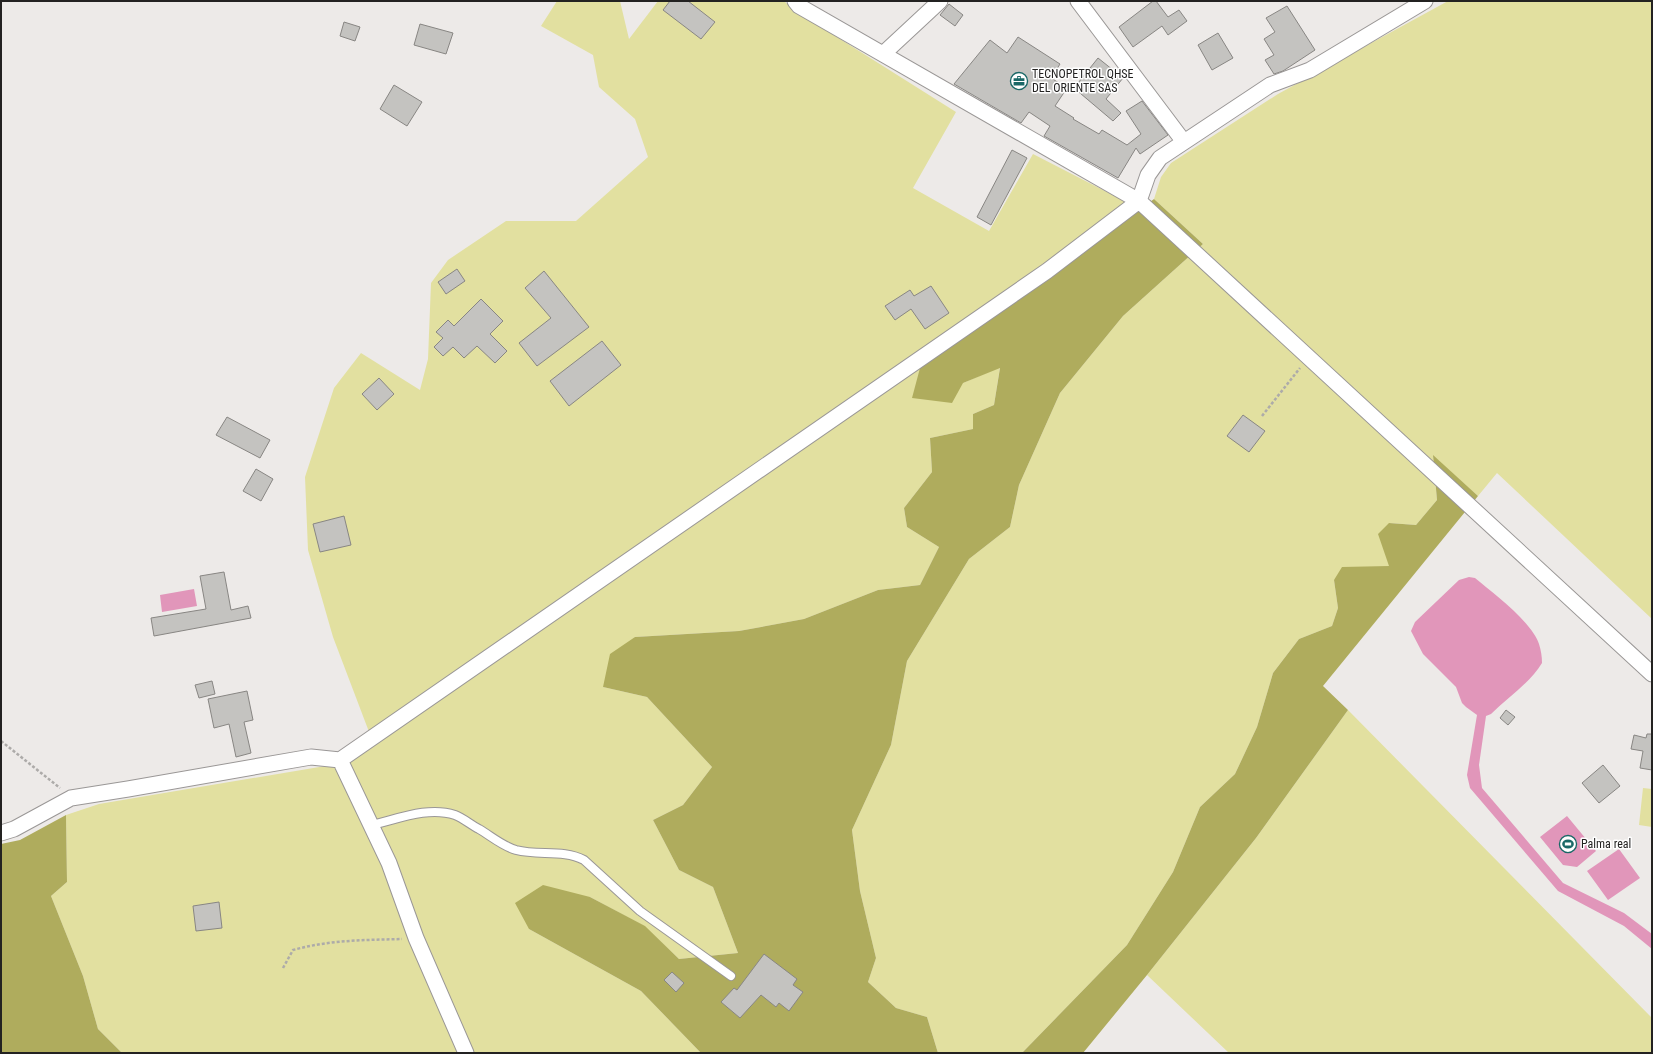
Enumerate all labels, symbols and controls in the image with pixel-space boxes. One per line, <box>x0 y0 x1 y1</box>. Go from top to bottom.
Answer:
place label: TECNOPETROL QHSE DEL ORIENTE SAS <box>1032 67 1134 95</box>
office icon: TECNOPETROL QHSE DEL ORIENTE SAS <box>1009 71 1029 91</box>
sports icon: Palma real <box>1558 834 1578 854</box>
place label: Palma real <box>1581 837 1631 851</box>

